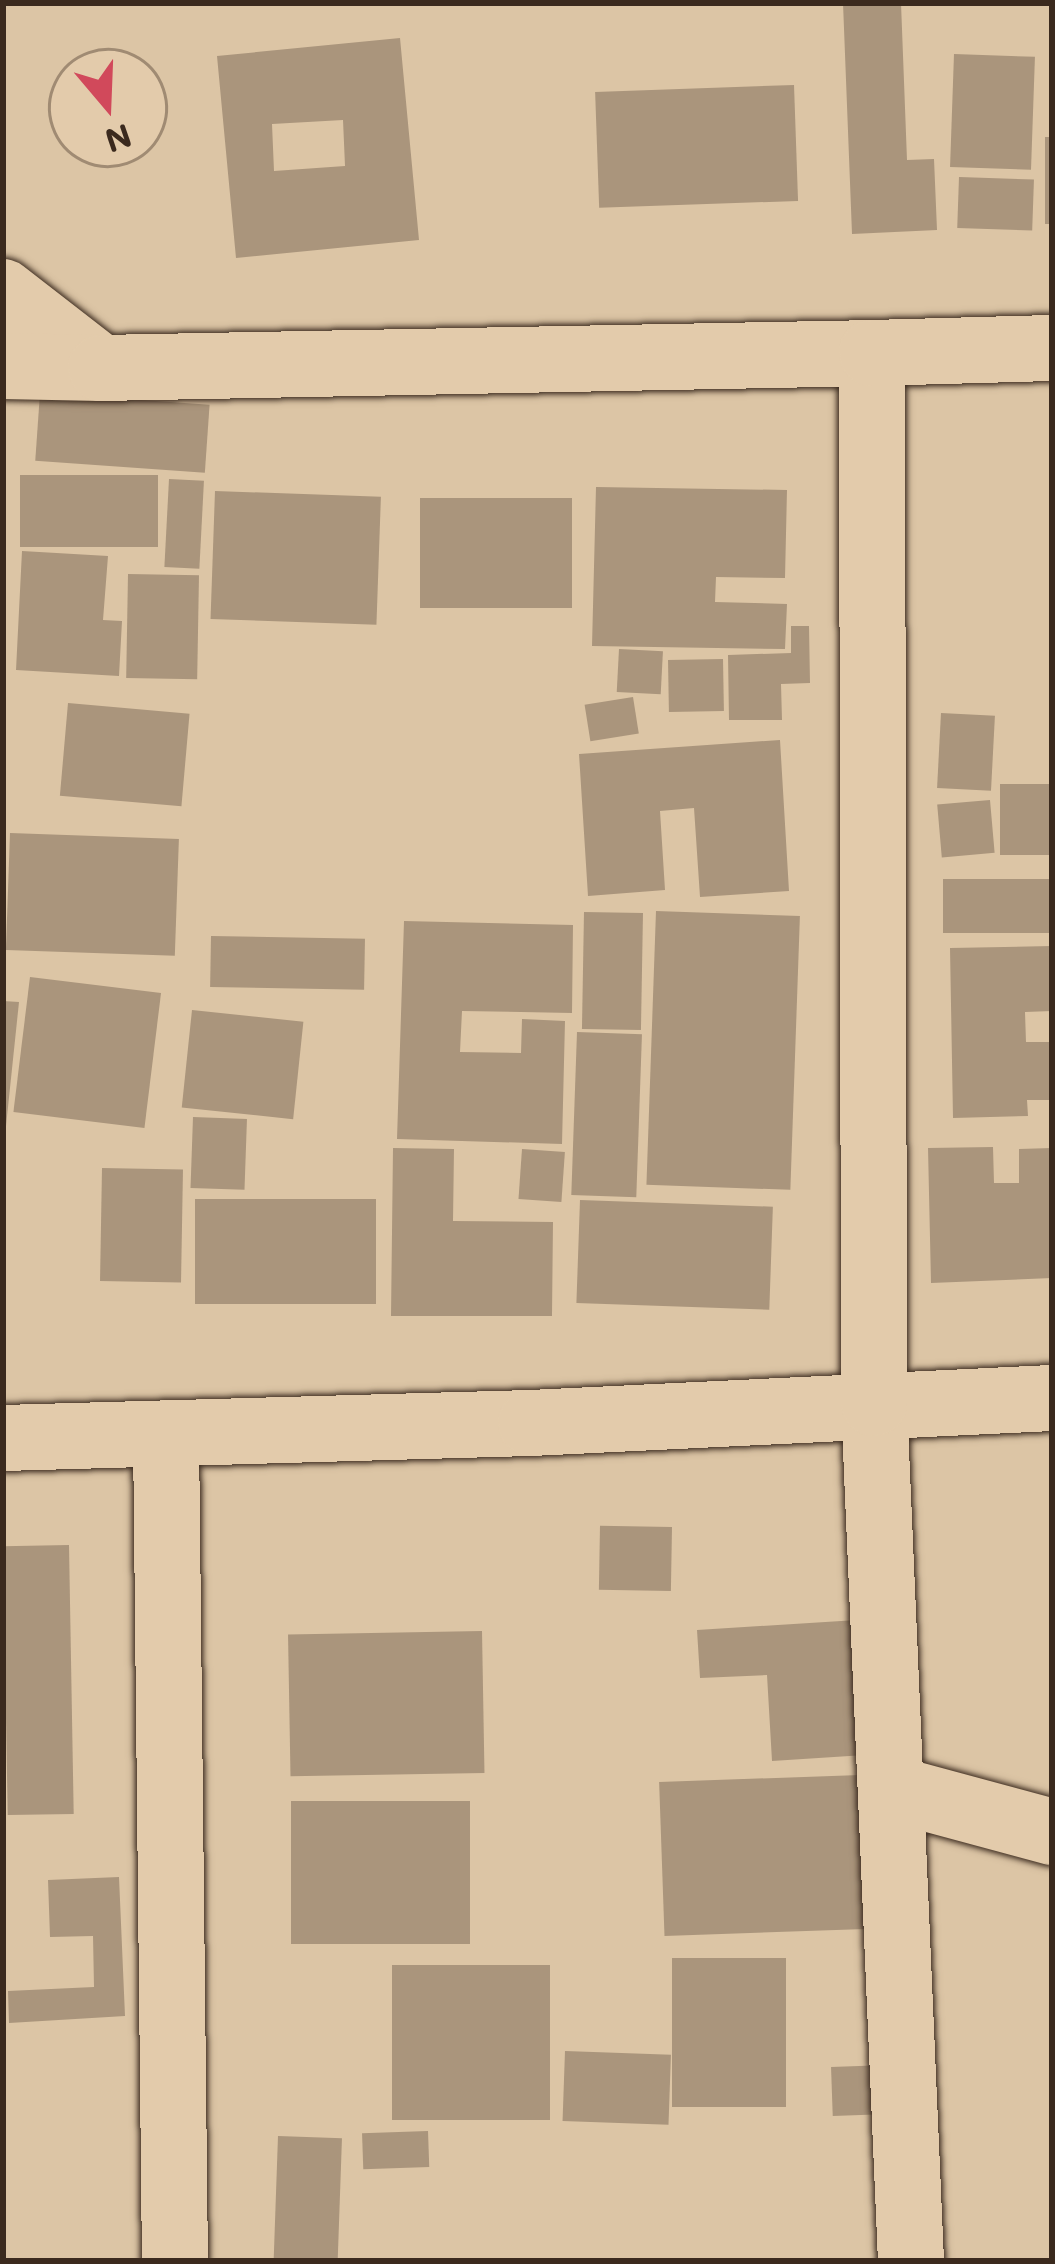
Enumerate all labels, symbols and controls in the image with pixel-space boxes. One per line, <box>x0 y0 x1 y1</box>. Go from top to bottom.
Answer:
north arrow <box>48 48 168 168</box>
text: N <box>100 115 138 164</box>

